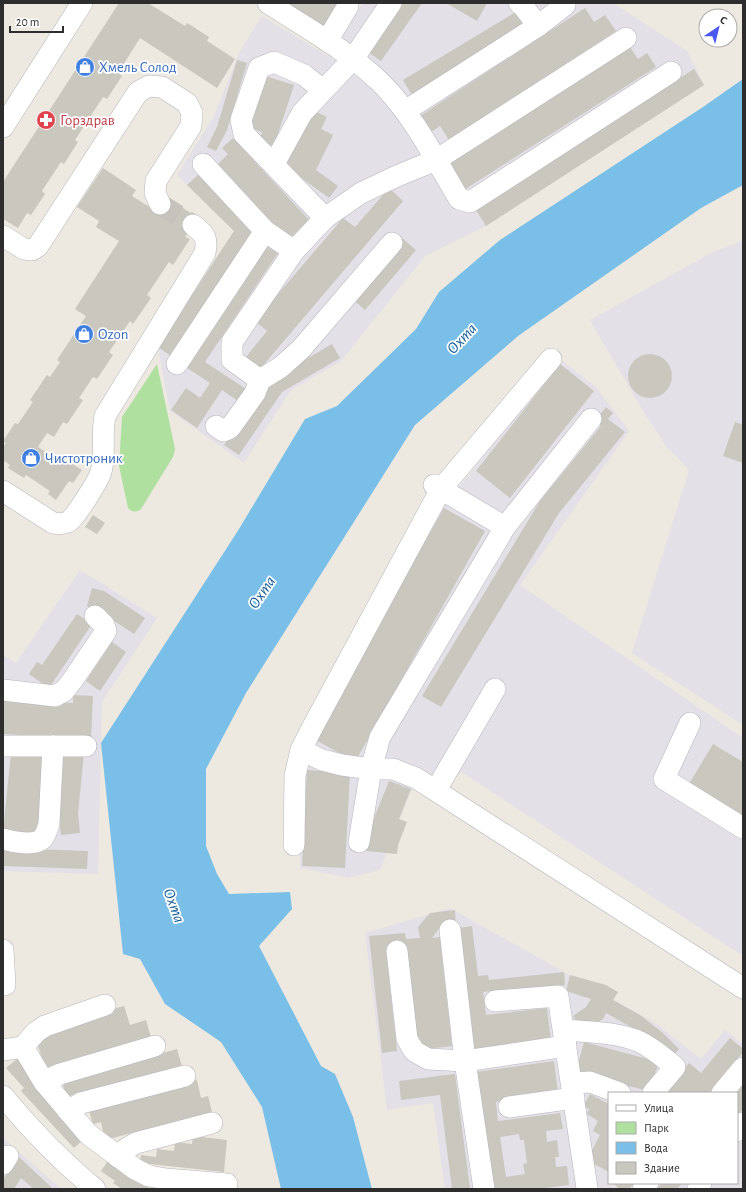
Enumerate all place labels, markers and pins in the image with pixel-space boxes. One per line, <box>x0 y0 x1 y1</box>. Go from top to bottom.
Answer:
shop icon: Хмель Солод <box>74 56 96 78</box>
place label: Хмель Солод <box>99 60 177 75</box>
pharmacy icon: Горздрав <box>35 109 57 131</box>
place label: Горздрав <box>60 113 115 128</box>
shop icon: Ozon <box>73 323 95 345</box>
place label: Ozon <box>98 327 128 342</box>
shop icon: Чистотроник <box>20 447 42 469</box>
place label: Чистотроник <box>45 451 123 466</box>

